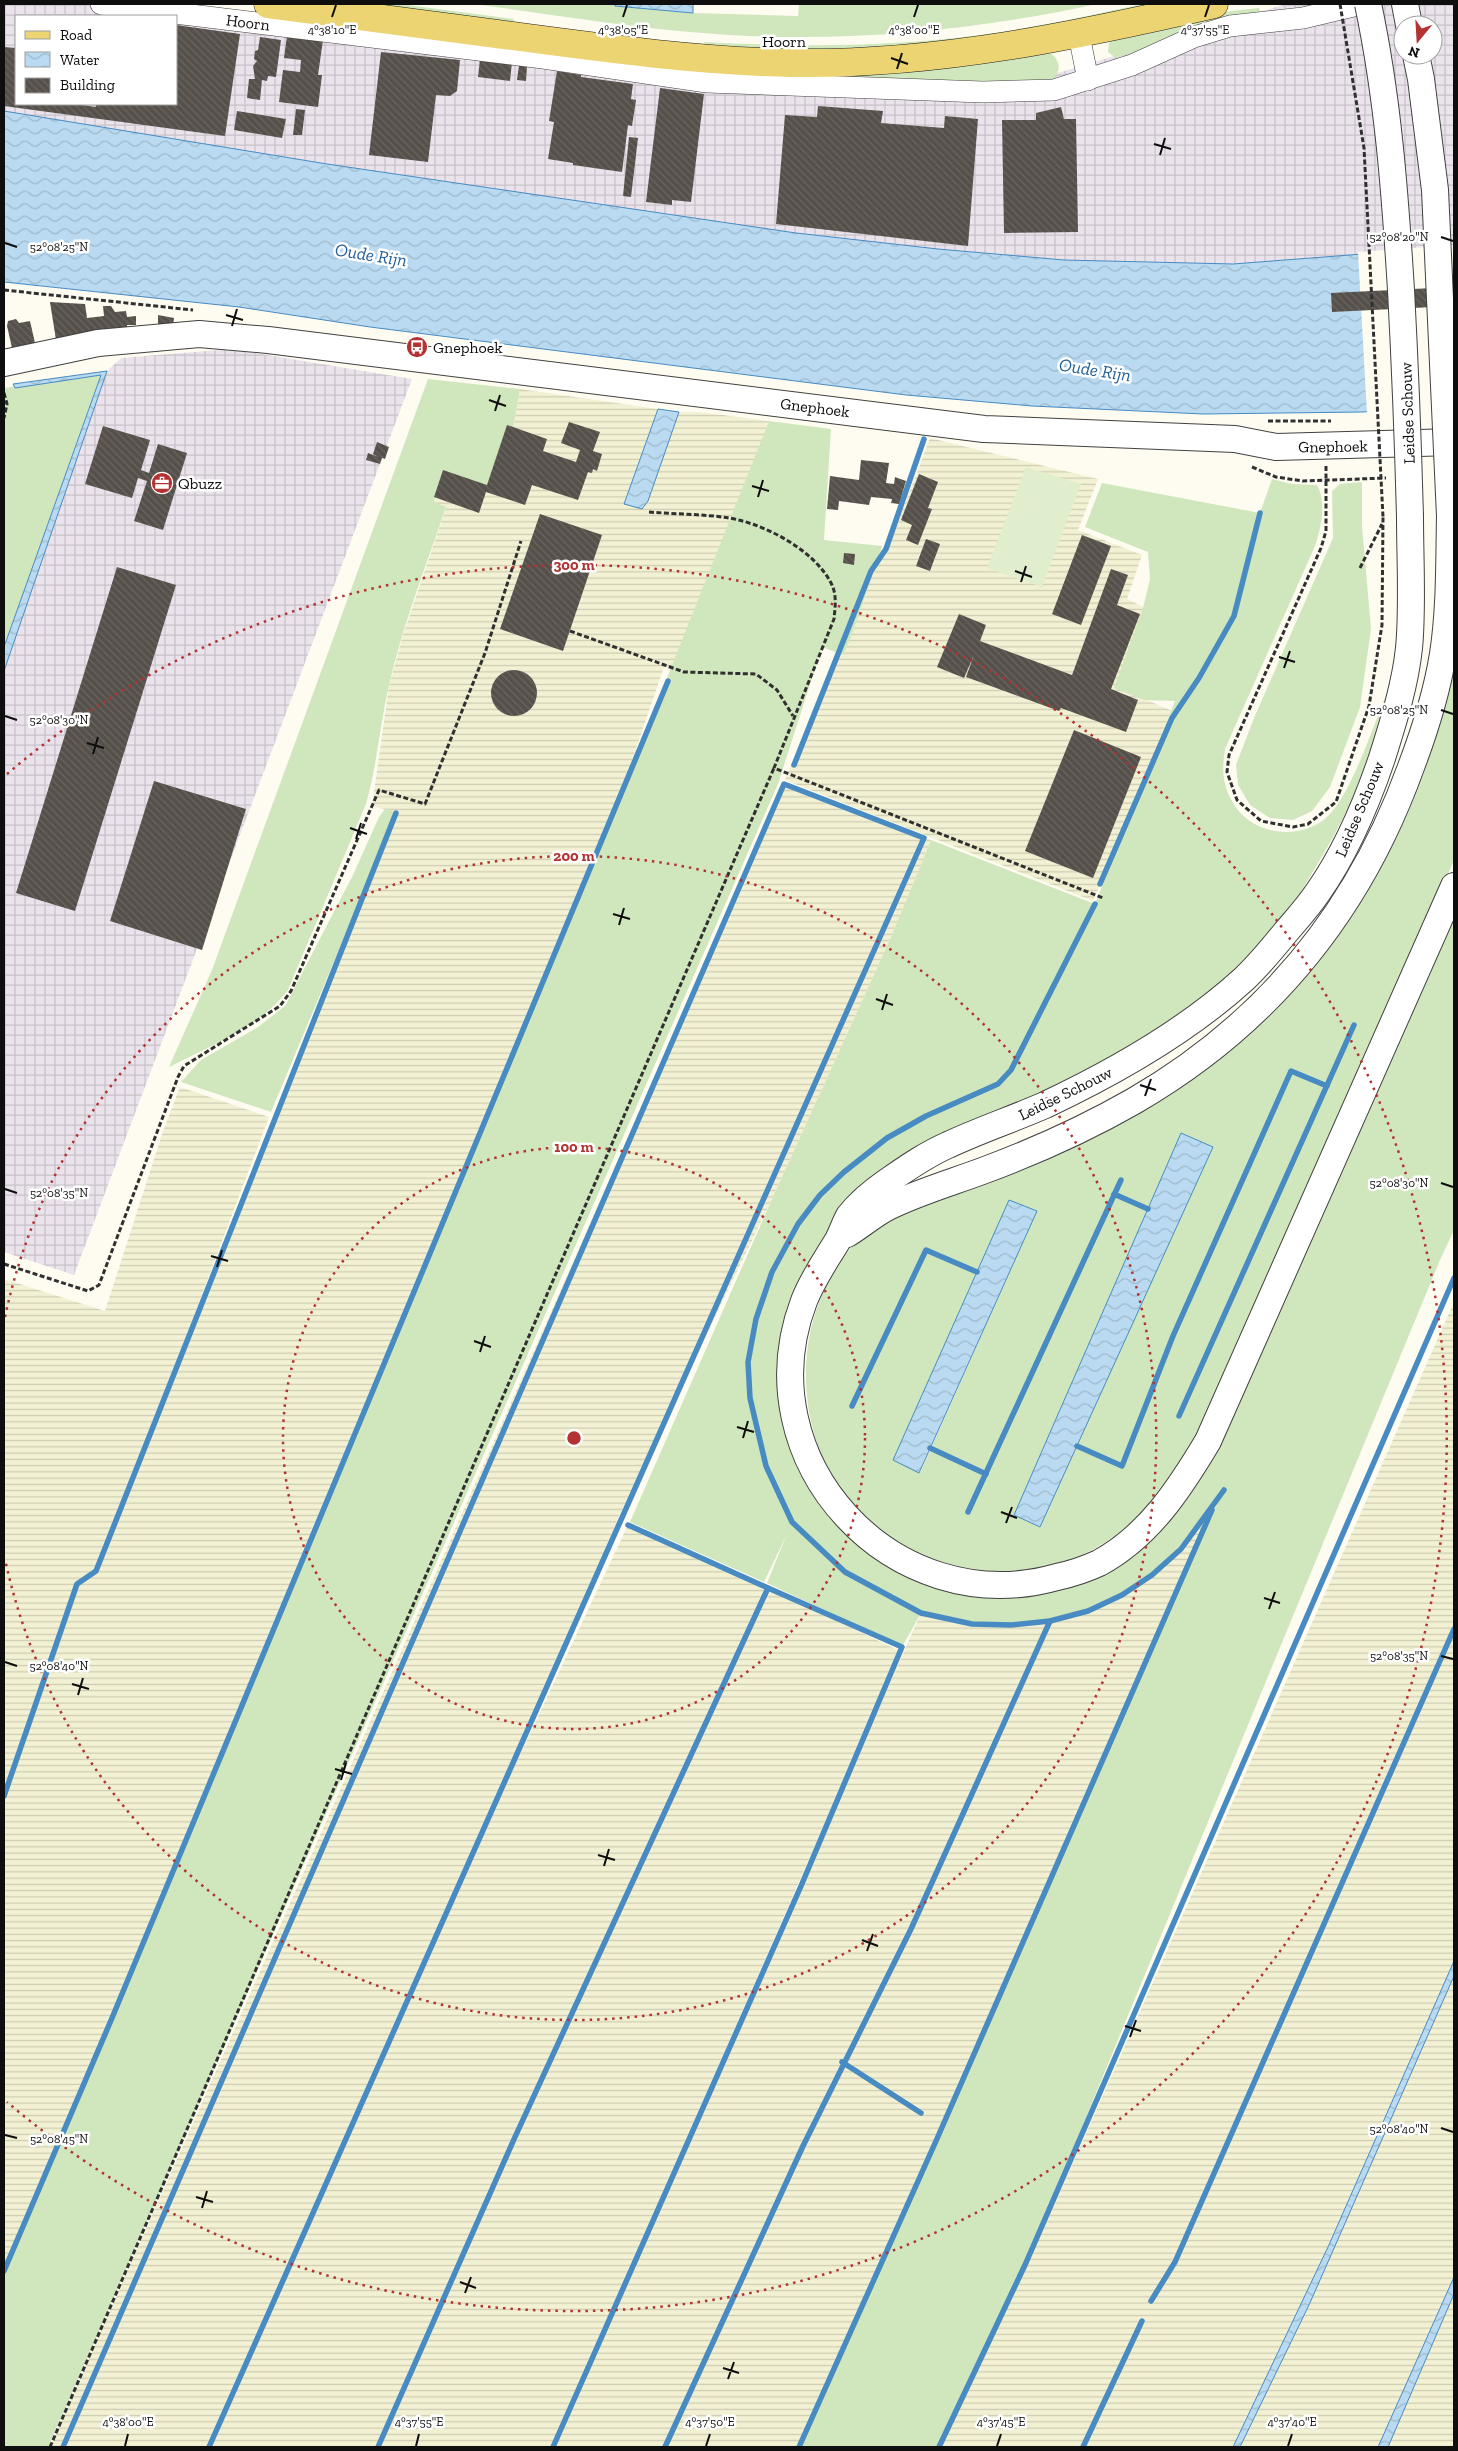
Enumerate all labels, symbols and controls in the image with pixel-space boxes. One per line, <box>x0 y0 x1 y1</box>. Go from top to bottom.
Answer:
street label: Hoorn <box>225 10 272 35</box>
legend <box>15 15 178 105</box>
north arrow <box>1393 15 1443 65</box>
text: 4°38'10"E <box>308 23 356 37</box>
text: 4°38'05"E <box>598 23 648 37</box>
text: 4°38'00"E <box>889 23 939 37</box>
text: 4°37'55"E <box>1181 23 1229 37</box>
text: Road <box>60 26 93 44</box>
street label: Hoorn <box>762 32 807 51</box>
text: N <box>1406 42 1422 62</box>
text: Water <box>60 51 100 69</box>
text: Building <box>60 76 115 94</box>
text: 52°08'20"N <box>1369 230 1429 244</box>
water label: Oude Rijn <box>334 238 408 272</box>
text: 52°08'25"N <box>30 240 88 254</box>
bus stop icon: Gnephoek <box>405 335 429 359</box>
place label: Gnephoek <box>433 338 503 357</box>
water label: Oude Rijn <box>1058 353 1132 387</box>
street label: Leidse Schouw <box>1396 361 1419 464</box>
street label: Gnephoek <box>779 394 851 421</box>
street label: Gnephoek <box>1298 436 1369 457</box>
office icon: Qbuzz <box>150 471 174 495</box>
place label: Qbuzz <box>178 474 222 493</box>
text: 300 m <box>553 556 595 574</box>
text: 52°08'25"N <box>1370 703 1428 717</box>
text: 52°08'30"N <box>30 713 89 727</box>
street label: Leidse Schouw <box>1331 758 1388 860</box>
text: 200 m <box>553 847 595 865</box>
street label: Leidse Schouw <box>1015 1062 1116 1124</box>
text: 100 m <box>554 1138 594 1156</box>
text: 52°08'30"N <box>1370 1176 1429 1190</box>
text: 52°08'35"N <box>30 1186 88 1200</box>
centre of rings <box>565 1429 583 1447</box>
text: 52°08'35"N <box>1370 1649 1428 1663</box>
text: 52°08'40"N <box>30 1659 89 1673</box>
text: 52°08'40"N <box>1370 2122 1429 2136</box>
text: 52°08'45"N <box>30 2132 88 2146</box>
text: 4°38'00"E <box>103 2415 153 2429</box>
text: 4°37'55"E <box>395 2415 443 2429</box>
text: 4°37'50"E <box>685 2415 735 2429</box>
text: 4°37'45"E <box>977 2415 1025 2429</box>
text: 4°37'40"E <box>1267 2415 1317 2429</box>

